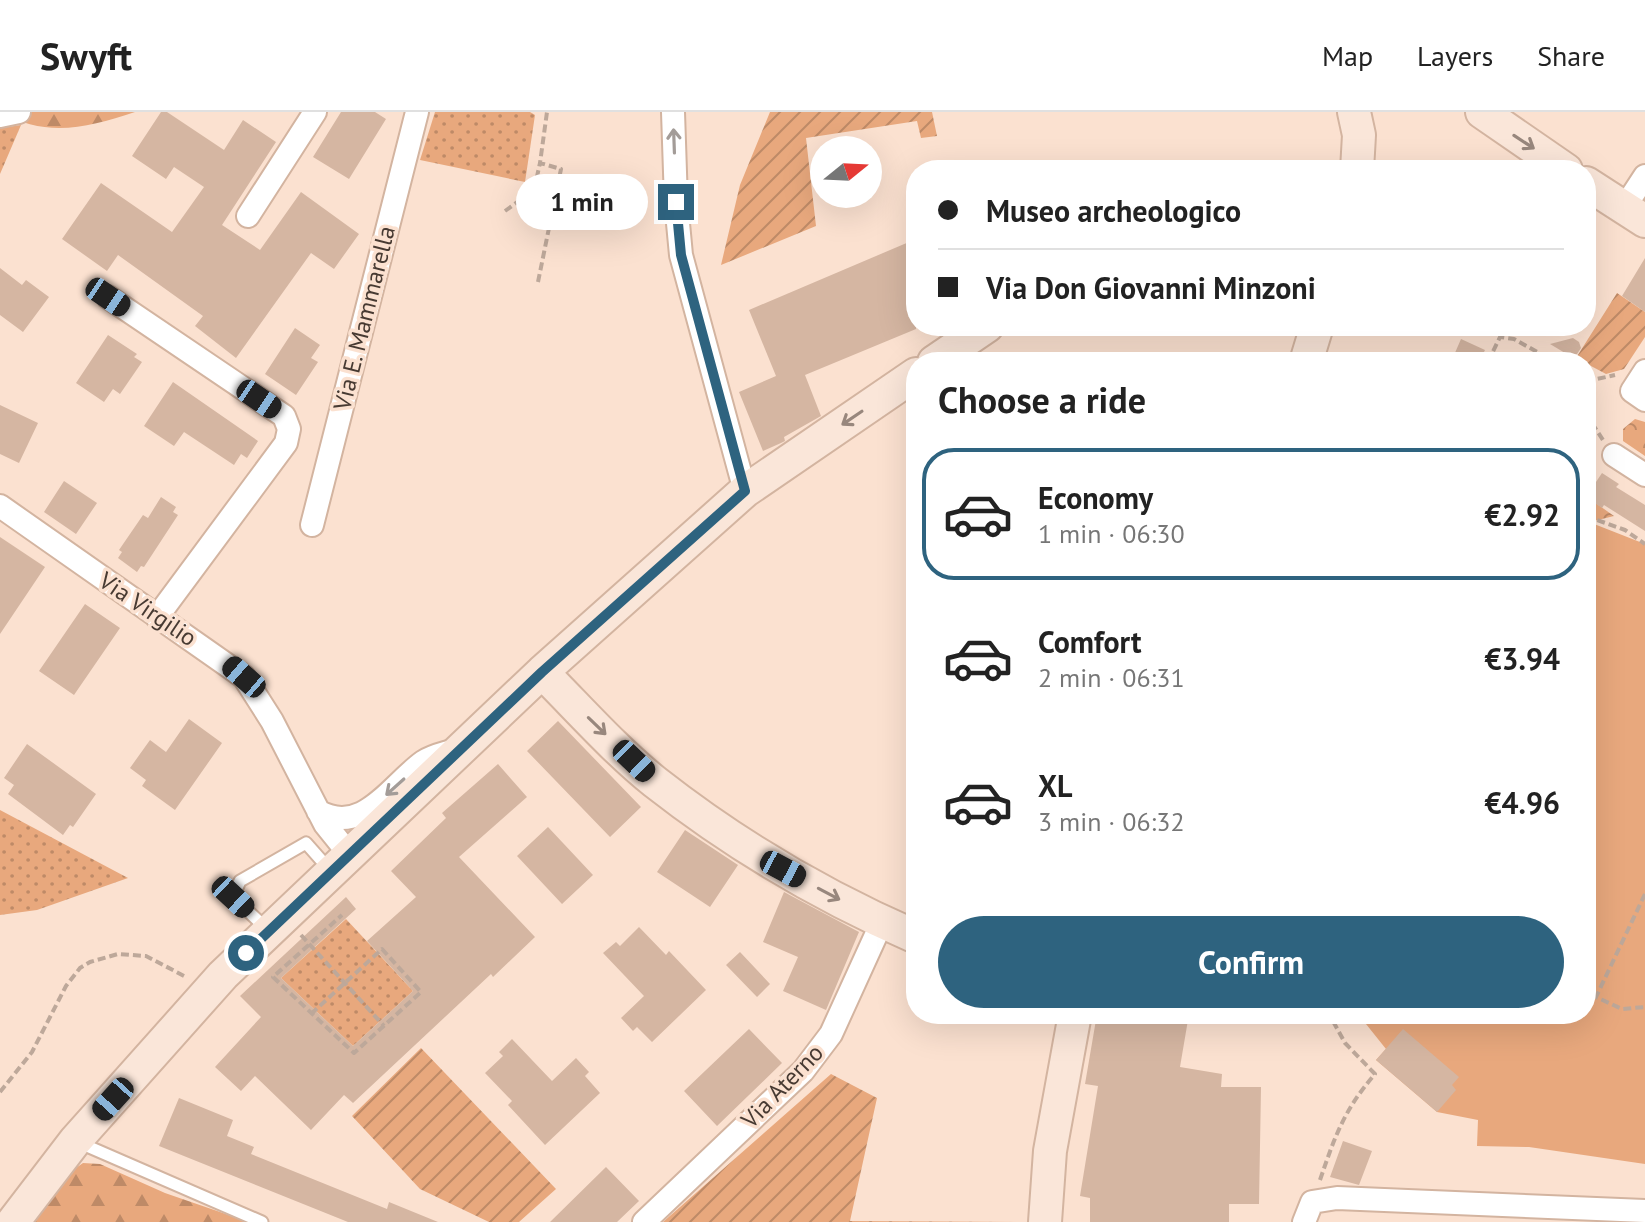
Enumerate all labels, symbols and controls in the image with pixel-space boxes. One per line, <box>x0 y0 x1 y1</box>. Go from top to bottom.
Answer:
text: Swyft <box>40 31 132 80</box>
text: Map <box>1322 37 1373 74</box>
text: Layers <box>1417 37 1493 74</box>
text: Share <box>1537 37 1605 74</box>
one-way arrow <box>667 128 682 155</box>
one-way arrow <box>1512 134 1534 150</box>
north arrow <box>810 136 882 208</box>
map controls <box>810 136 882 208</box>
callout: 1 min <box>516 174 648 230</box>
route end <box>658 184 694 220</box>
text: 1 min <box>550 185 614 218</box>
text: Museo archeologico <box>986 191 1241 230</box>
street label: Via E. Mammarella <box>326 223 402 414</box>
text: Via Don Giovanni Minzoni <box>986 268 1316 307</box>
car <box>81 274 135 320</box>
car <box>232 376 286 422</box>
text: Choose a ride <box>938 376 1146 423</box>
one-way arrow <box>841 410 863 426</box>
icon: car <box>942 478 1014 550</box>
text: Economy <box>1038 478 1153 517</box>
text: €2.92 <box>1485 495 1560 534</box>
text: 1 min · 06:30 <box>1038 517 1185 550</box>
street label: Via Virgilio <box>92 564 203 653</box>
icon: car <box>942 622 1014 694</box>
text: Comfort <box>1038 622 1141 661</box>
text: €3.94 <box>1485 639 1560 678</box>
car <box>218 652 270 702</box>
text: 2 min · 06:31 <box>1038 661 1185 694</box>
one-way arrow <box>587 716 607 735</box>
car <box>608 736 660 786</box>
icon: car <box>942 766 1014 838</box>
text: XL <box>1038 766 1072 805</box>
one-way arrow <box>385 777 405 795</box>
text: €4.96 <box>1485 783 1560 822</box>
text: 3 min · 06:32 <box>1038 805 1185 838</box>
car <box>756 847 810 891</box>
car <box>207 872 259 922</box>
one-way arrow <box>817 887 841 903</box>
button: Confirm <box>938 916 1564 1008</box>
route start <box>228 935 264 971</box>
street label: Via Aterno <box>734 1037 830 1135</box>
car <box>88 1073 138 1125</box>

